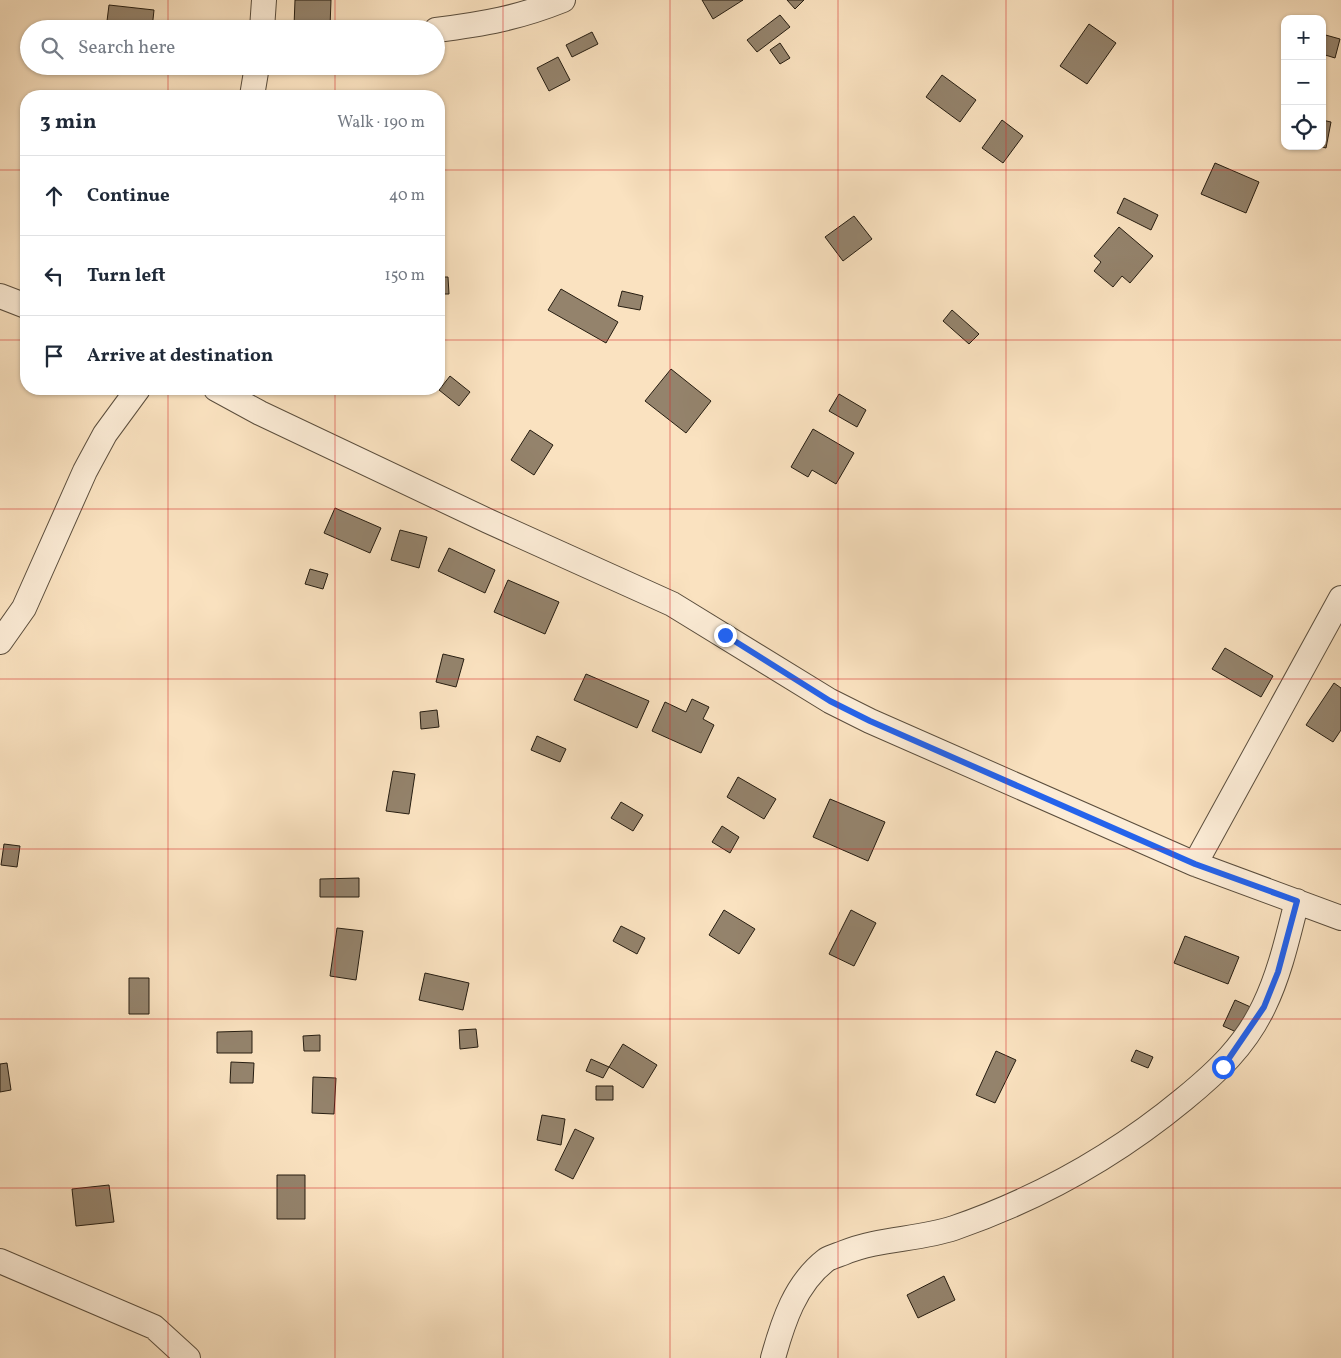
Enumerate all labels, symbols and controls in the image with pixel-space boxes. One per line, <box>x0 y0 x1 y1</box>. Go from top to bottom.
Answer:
map controls <box>1281 15 1326 150</box>
button: + <box>1281 15 1326 60</box>
search box <box>20 20 445 75</box>
icon: search <box>38 34 66 62</box>
text: Search here <box>78 35 175 61</box>
button: − <box>1281 60 1326 105</box>
button: locate <box>1281 105 1326 150</box>
text: 3 min <box>40 108 96 137</box>
text: Walk · 190 m <box>337 112 425 134</box>
icon: ahead <box>40 182 68 210</box>
text: Continue <box>87 183 170 209</box>
text: 40 m <box>389 185 425 207</box>
icon: left <box>40 262 68 290</box>
text: Turn left <box>87 263 166 289</box>
text: 150 m <box>384 265 425 287</box>
icon: arrive <box>40 342 68 370</box>
text: Arrive at destination <box>87 343 273 369</box>
route end <box>714 624 737 647</box>
route start <box>1212 1056 1235 1079</box>

